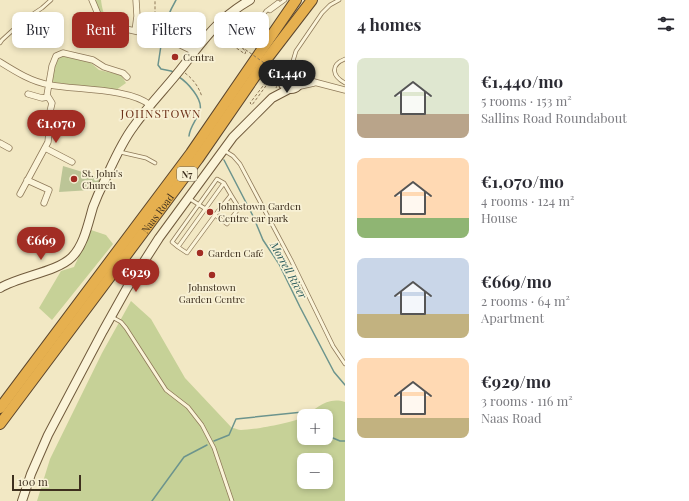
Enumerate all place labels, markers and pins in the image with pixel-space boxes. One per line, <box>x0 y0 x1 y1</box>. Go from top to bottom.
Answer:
place label: Centra <box>183 50 214 64</box>
marker: Centra <box>170 52 180 62</box>
pin: €1,440 <box>254 60 320 94</box>
pin: €1,070 <box>23 110 89 144</box>
place label: St. John's Church <box>82 166 122 192</box>
marker: St. John's Church <box>69 174 79 184</box>
place label: Johnstown Garden Centre car park <box>217 199 301 225</box>
marker: Johnstown Garden Centre car park <box>205 207 215 217</box>
pin: €669 <box>17 227 65 261</box>
place label: Garden Café <box>208 246 264 260</box>
marker: Garden Café <box>195 248 205 258</box>
pin: €929 <box>112 259 160 293</box>
marker: Johnstown Garden Centre <box>207 270 217 280</box>
place label: Johnstown Garden Centre <box>179 280 245 306</box>

